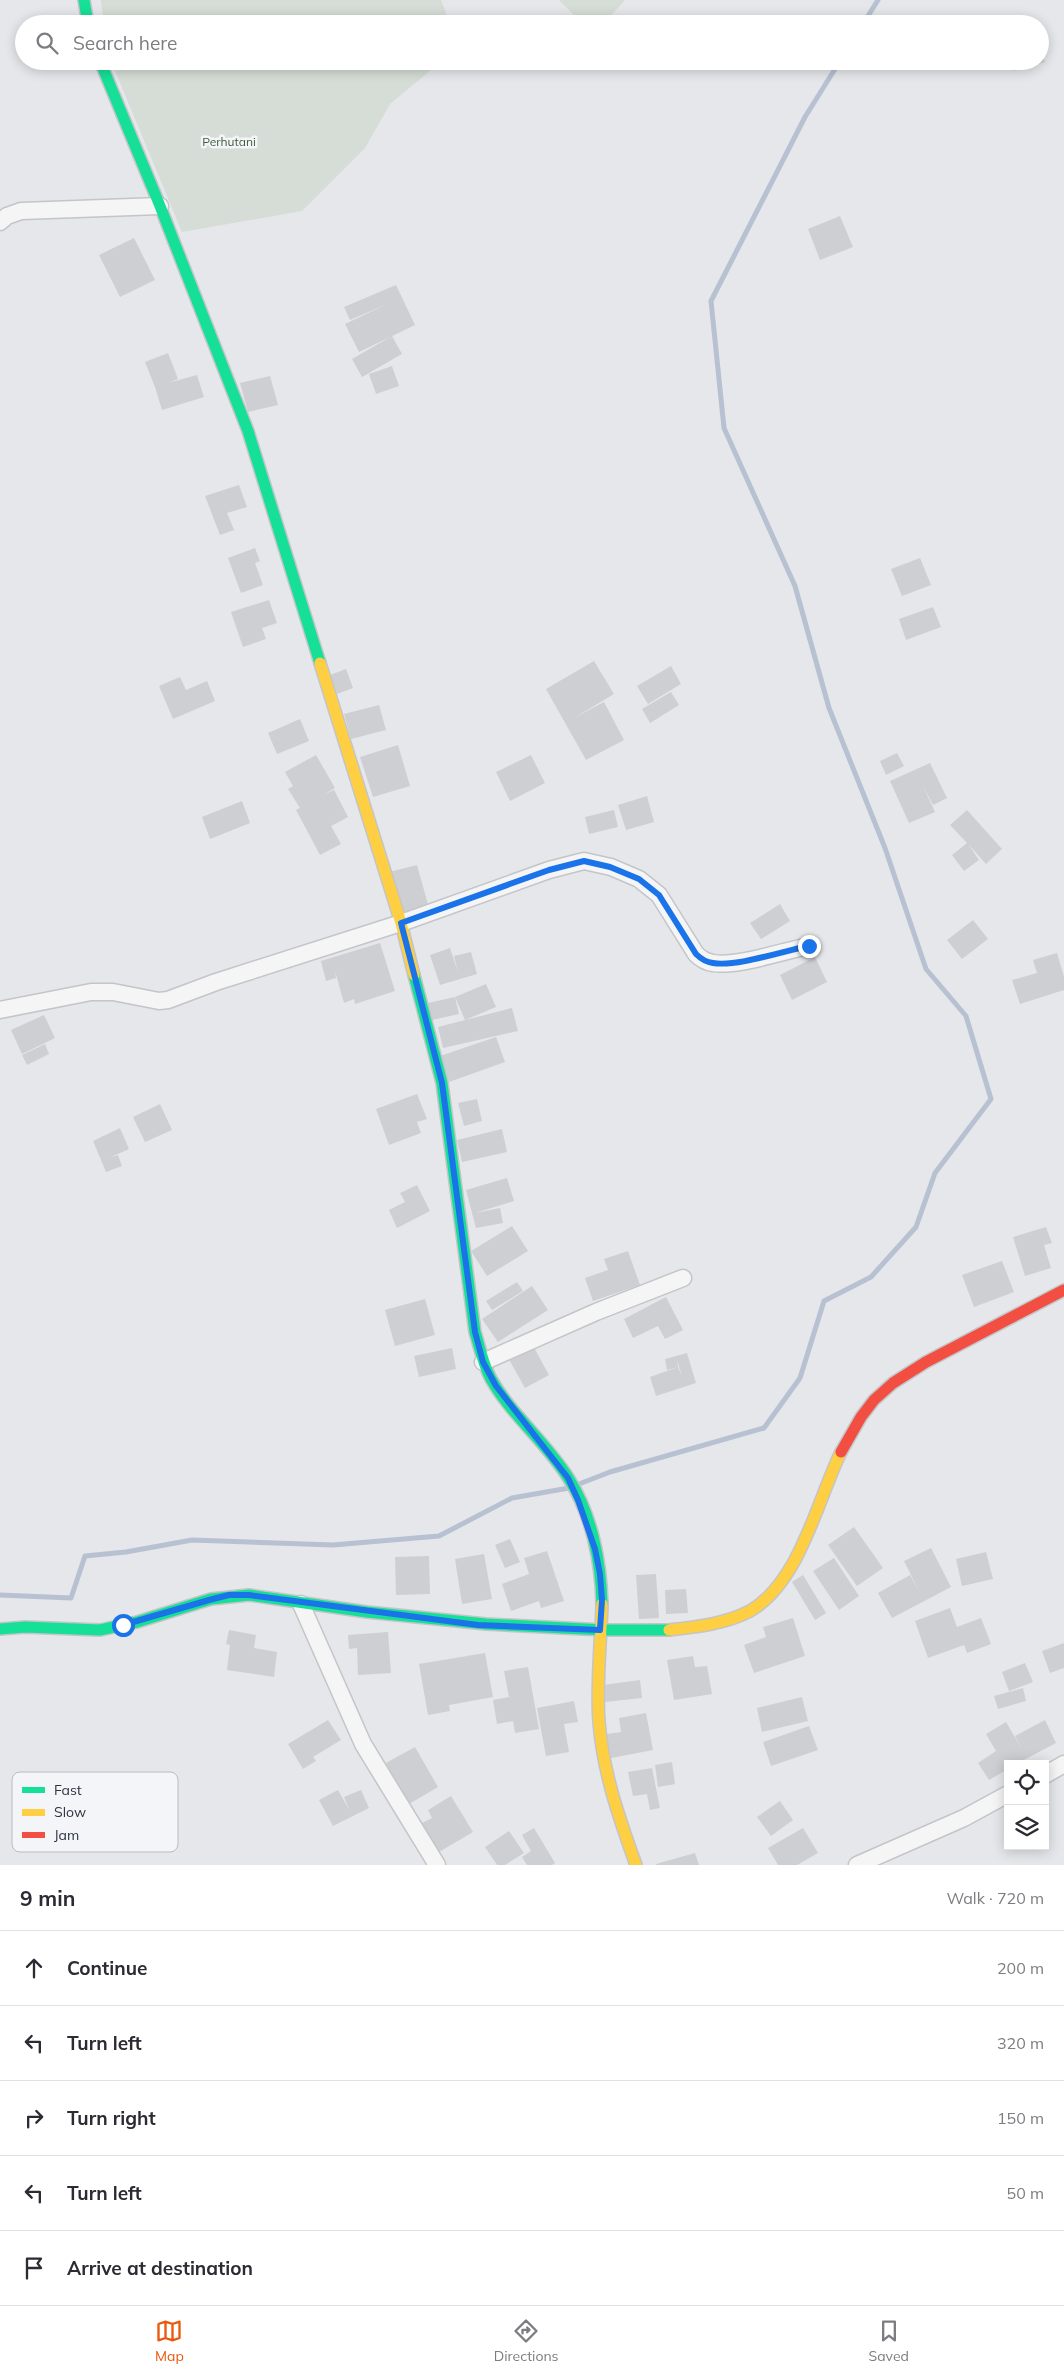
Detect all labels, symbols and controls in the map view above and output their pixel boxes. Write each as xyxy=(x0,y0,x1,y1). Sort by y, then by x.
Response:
search box xyxy=(15,15,1049,70)
icon: search xyxy=(33,29,61,57)
text: Search here xyxy=(73,31,177,55)
park label: Perhutani xyxy=(202,134,256,149)
route end xyxy=(798,935,821,958)
route start xyxy=(112,1614,135,1637)
map controls xyxy=(1004,1760,1049,1850)
button: locate xyxy=(1004,1760,1049,1805)
legend xyxy=(12,1772,178,1852)
text: Fast xyxy=(54,1781,82,1799)
text: Slow xyxy=(54,1803,86,1821)
button: layers xyxy=(1004,1805,1049,1850)
text: Jam xyxy=(54,1826,79,1844)
text: 9 min xyxy=(20,1885,75,1911)
text: Walk · 720 m xyxy=(946,1888,1044,1908)
icon: ahead xyxy=(20,1954,48,1982)
text: Continue xyxy=(67,1956,147,1980)
text: 200 m xyxy=(997,1958,1044,1978)
icon: left xyxy=(20,2029,48,2057)
text: Turn left xyxy=(67,2031,142,2055)
text: 320 m xyxy=(997,2033,1044,2053)
icon: right xyxy=(20,2104,48,2132)
text: Turn right xyxy=(67,2106,156,2130)
text: 150 m xyxy=(997,2108,1044,2128)
icon: left xyxy=(20,2179,48,2207)
text: Turn left xyxy=(67,2181,142,2205)
text: 50 m xyxy=(1007,2183,1044,2203)
icon: arrive xyxy=(20,2254,48,2282)
text: Arrive at destination xyxy=(67,2256,253,2280)
tab: Map xyxy=(155,2317,184,2365)
tab: Directions xyxy=(494,2317,559,2365)
tab: Saved xyxy=(869,2317,909,2365)

